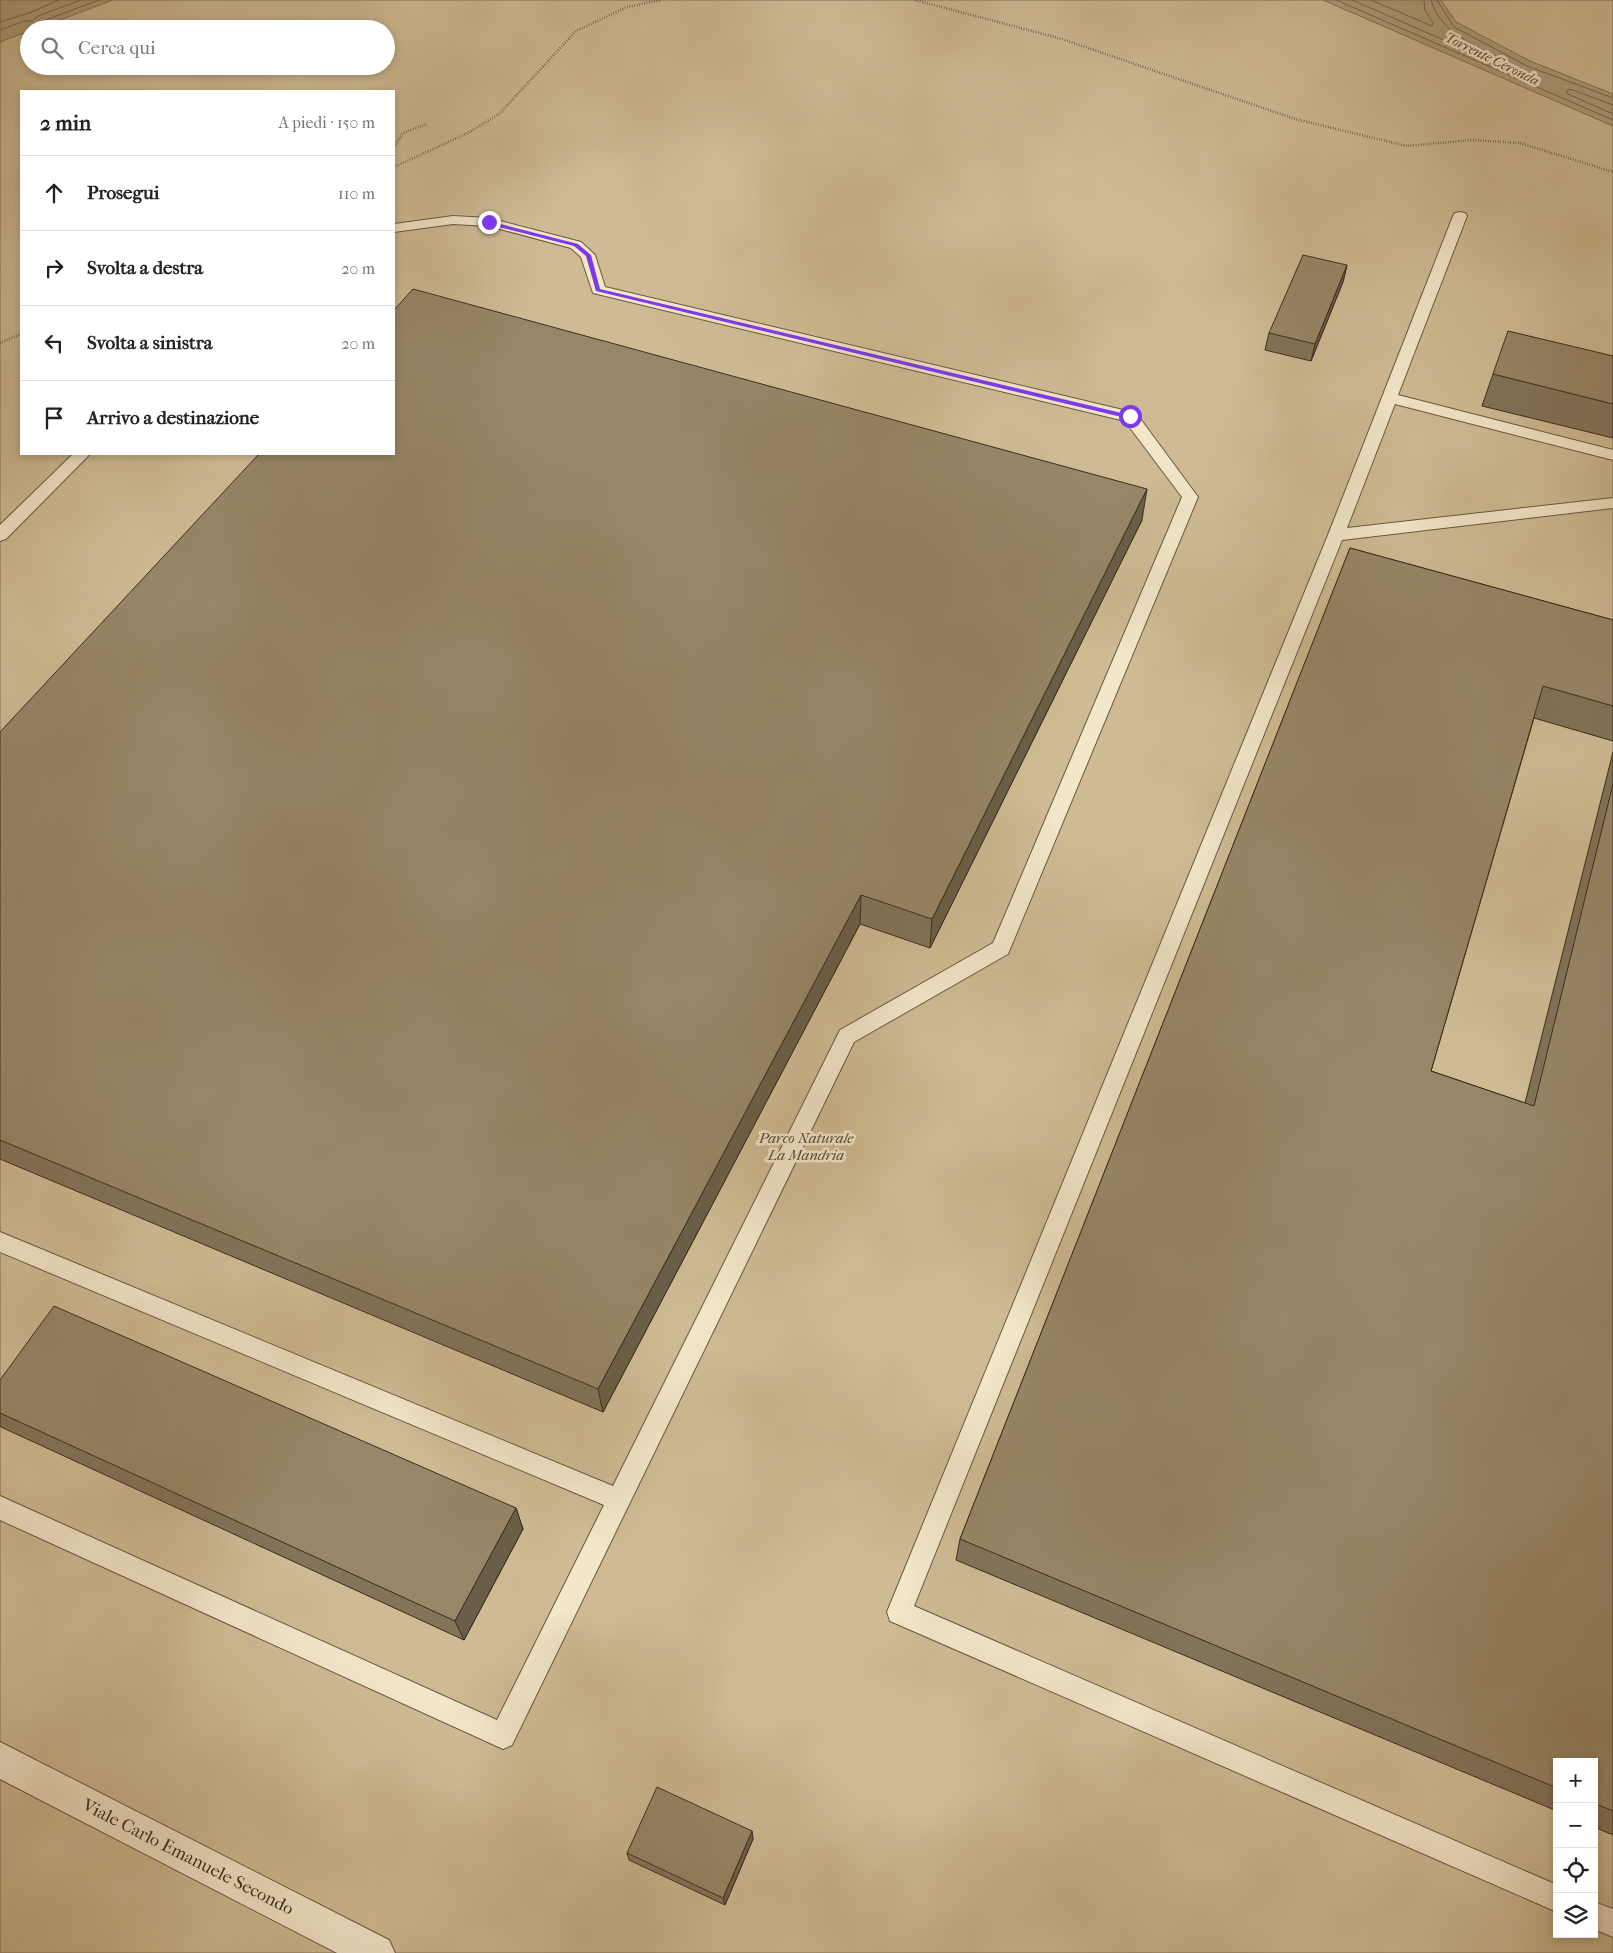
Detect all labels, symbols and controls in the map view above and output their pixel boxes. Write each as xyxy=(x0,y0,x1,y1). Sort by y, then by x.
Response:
search box xyxy=(20,20,395,75)
water label: Torrente Ceronda xyxy=(1442,29,1542,89)
icon: search xyxy=(38,34,66,62)
text: Cerca qui xyxy=(78,37,156,59)
text: 2 min xyxy=(40,111,91,135)
text: A piedi · 150 m xyxy=(278,113,375,132)
icon: ahead xyxy=(40,179,68,207)
text: Prosegui xyxy=(87,182,159,204)
text: 110 m xyxy=(338,184,375,203)
route end xyxy=(478,211,501,234)
icon: right xyxy=(40,254,68,282)
text: Svolta a destra xyxy=(87,257,203,279)
text: 20 m xyxy=(341,259,375,278)
icon: left xyxy=(40,329,68,357)
text: Svolta a sinistra xyxy=(87,332,213,354)
text: 20 m xyxy=(341,334,375,353)
icon: arrive xyxy=(40,404,68,432)
route start xyxy=(1119,405,1142,428)
text: Arrivo a destinazione xyxy=(87,407,259,429)
park label: Parco Naturale La Mandria xyxy=(758,1129,854,1164)
map controls xyxy=(1553,1758,1598,1938)
button: + xyxy=(1553,1758,1598,1803)
street label: Viale Carlo Emanuele Secondo xyxy=(78,1794,297,1920)
button: − xyxy=(1553,1803,1598,1848)
button: locate xyxy=(1553,1848,1598,1893)
button: layers xyxy=(1553,1893,1598,1938)

